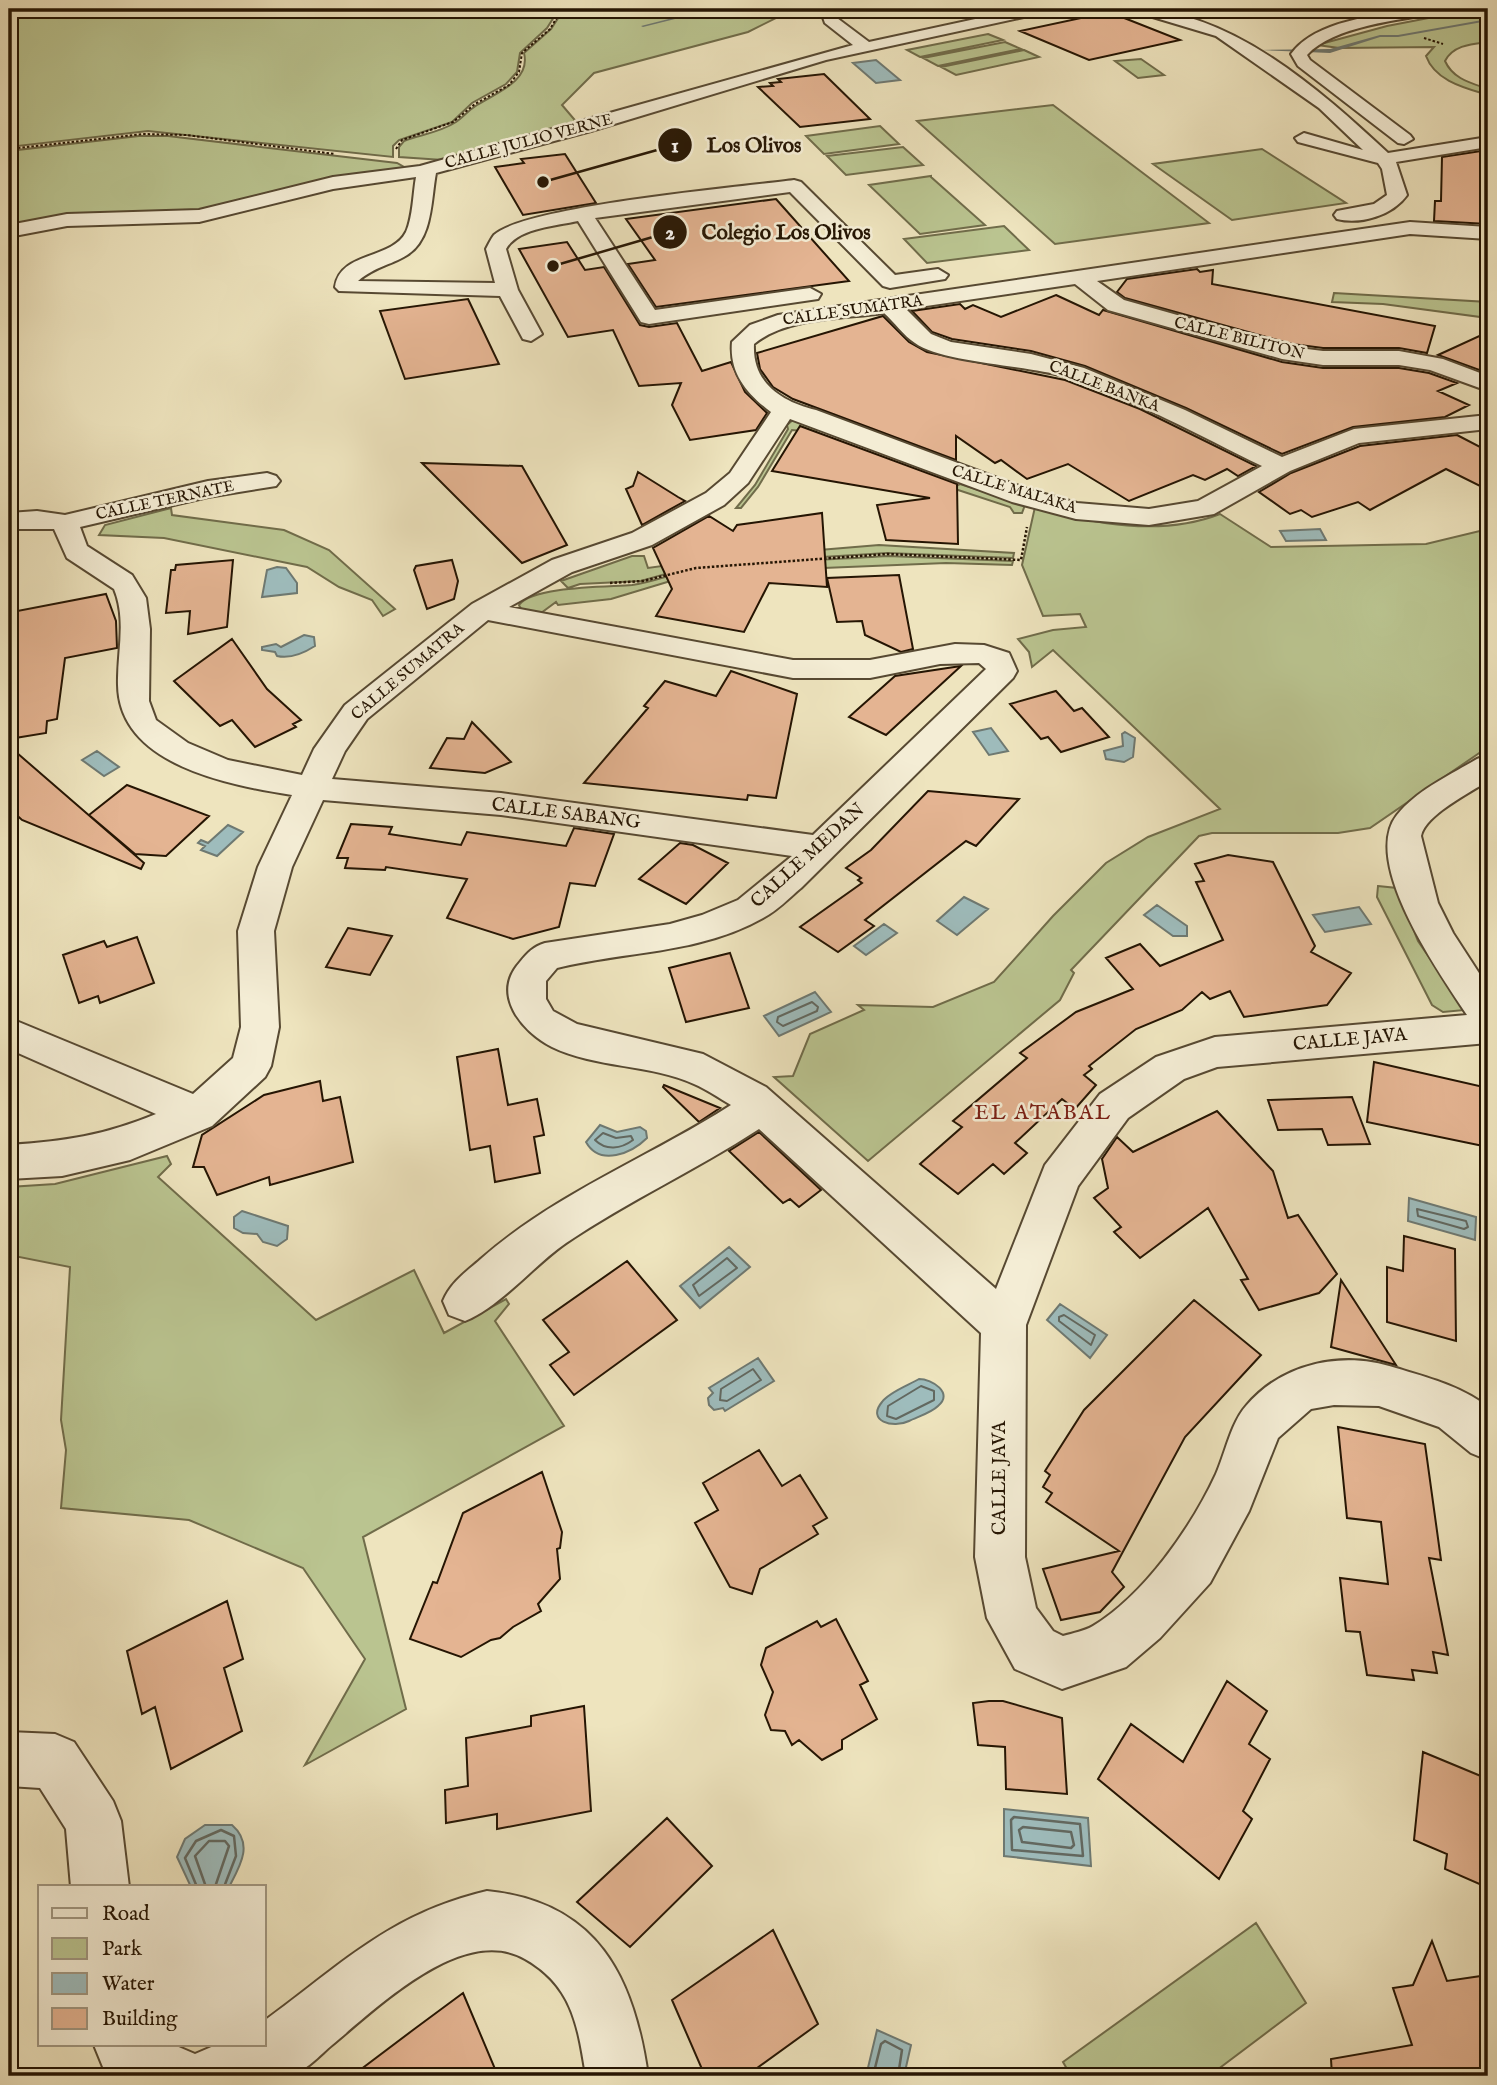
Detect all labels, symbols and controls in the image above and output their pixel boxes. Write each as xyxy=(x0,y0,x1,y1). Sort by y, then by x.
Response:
street label: CALLE JULIO VERNE xyxy=(443,110,615,174)
callout: Los Olivos xyxy=(657,124,815,166)
text: 1 xyxy=(671,133,679,160)
text: Los Olivos xyxy=(707,133,801,160)
callout: Colegio Los Olivos xyxy=(652,211,885,253)
text: 2 xyxy=(665,220,675,247)
text: Colegio Los Olivos xyxy=(701,220,871,247)
street label: CALLE SUMATRA xyxy=(782,291,925,331)
street label: CALLE BILITON xyxy=(1172,313,1306,365)
street label: CALLE BANKA xyxy=(1046,357,1163,418)
street label: CALLE MALAKA xyxy=(949,461,1080,519)
street label: CALLE TERNATE xyxy=(94,477,236,525)
street label: CALLE SUMATRA xyxy=(347,618,469,725)
street label: CALLE SABANG xyxy=(490,793,642,835)
street label: CALLE MEDAN xyxy=(746,798,870,914)
street label: CALLE JAVA xyxy=(1292,1023,1409,1057)
district label: EL ATABAL xyxy=(974,1100,1112,1127)
street label: CALLE JAVA xyxy=(988,1420,1012,1535)
legend xyxy=(38,1885,266,2046)
text: Road xyxy=(102,1901,150,1928)
text: Park xyxy=(102,1936,143,1963)
text: Water xyxy=(102,1971,155,1998)
text: Building xyxy=(102,2006,178,2033)

